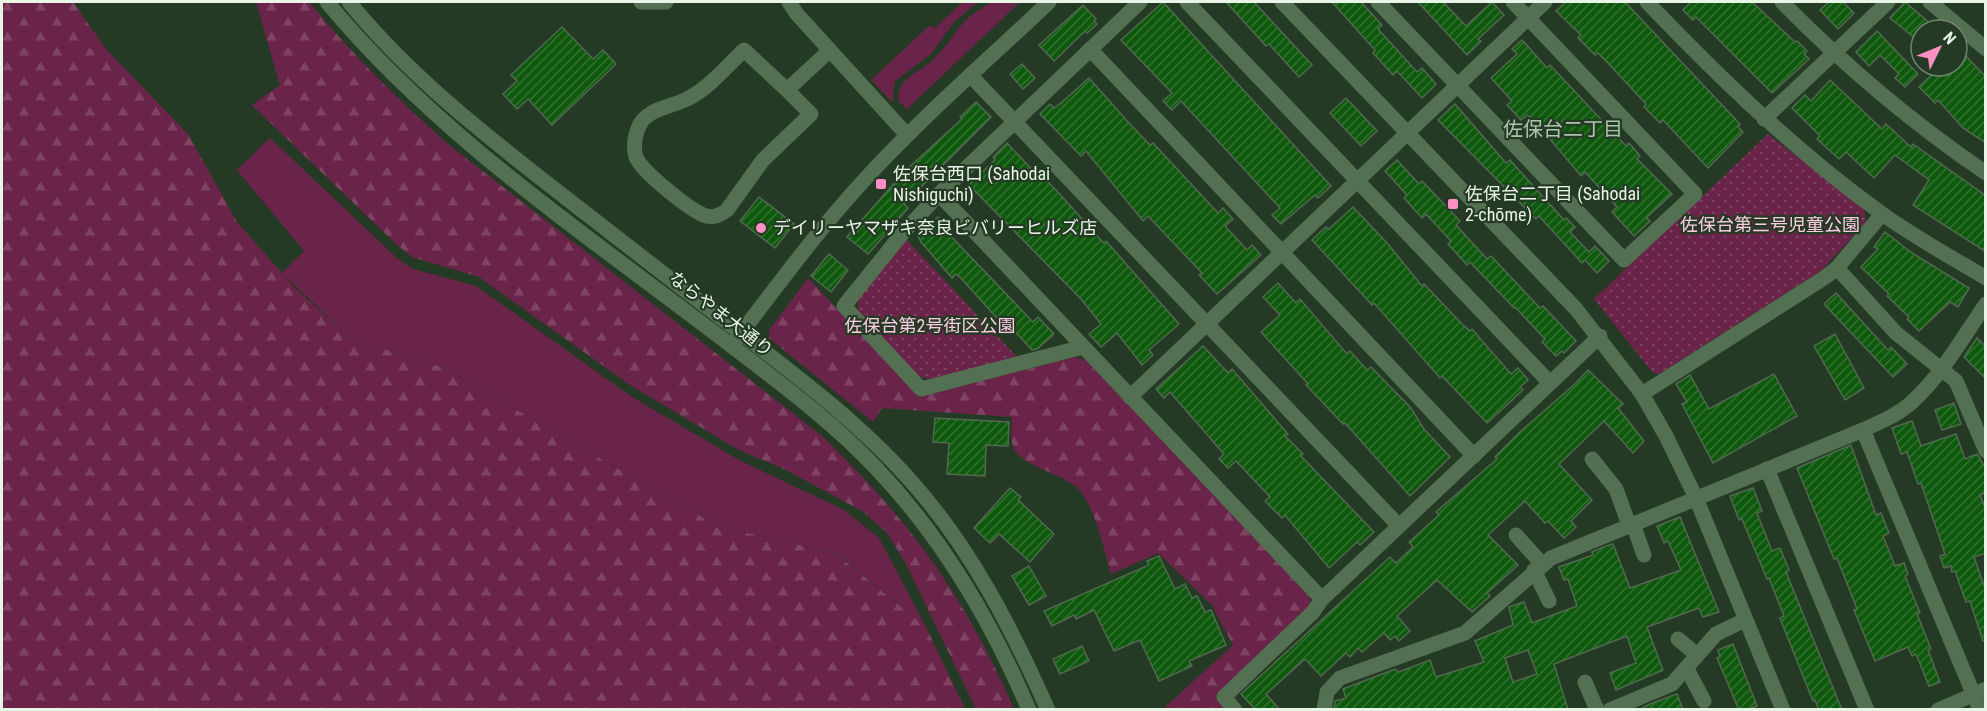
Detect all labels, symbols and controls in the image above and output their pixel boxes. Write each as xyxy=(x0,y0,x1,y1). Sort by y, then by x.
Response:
north arrow xyxy=(1909,18,1969,78)
text: N xyxy=(1939,28,1960,48)
district label: 佐保台二丁目 xyxy=(1503,117,1623,141)
place label: 佐保台西口 (Sahodai Nishiguchi) xyxy=(893,163,1050,206)
marker: 佐保台西口 (Sahodai Nishiguchi) xyxy=(874,177,888,191)
place label: 佐保台二丁目 (Sahodai 2-chōme) xyxy=(1465,183,1640,226)
marker: 佐保台二丁目 (Sahodai 2-chōme) xyxy=(1446,197,1460,211)
park label: 佐保台第三号児童公園 xyxy=(1680,214,1860,235)
place label: デイリーヤマザキ奈良ビバリーヒルズ店 xyxy=(773,217,1097,238)
marker: デイリーヤマザキ奈良ビバリーヒルズ店 xyxy=(754,221,768,235)
street label: ならやま大通り xyxy=(665,267,777,361)
park label: 佐保台第2号街区公園 xyxy=(845,315,1015,336)

